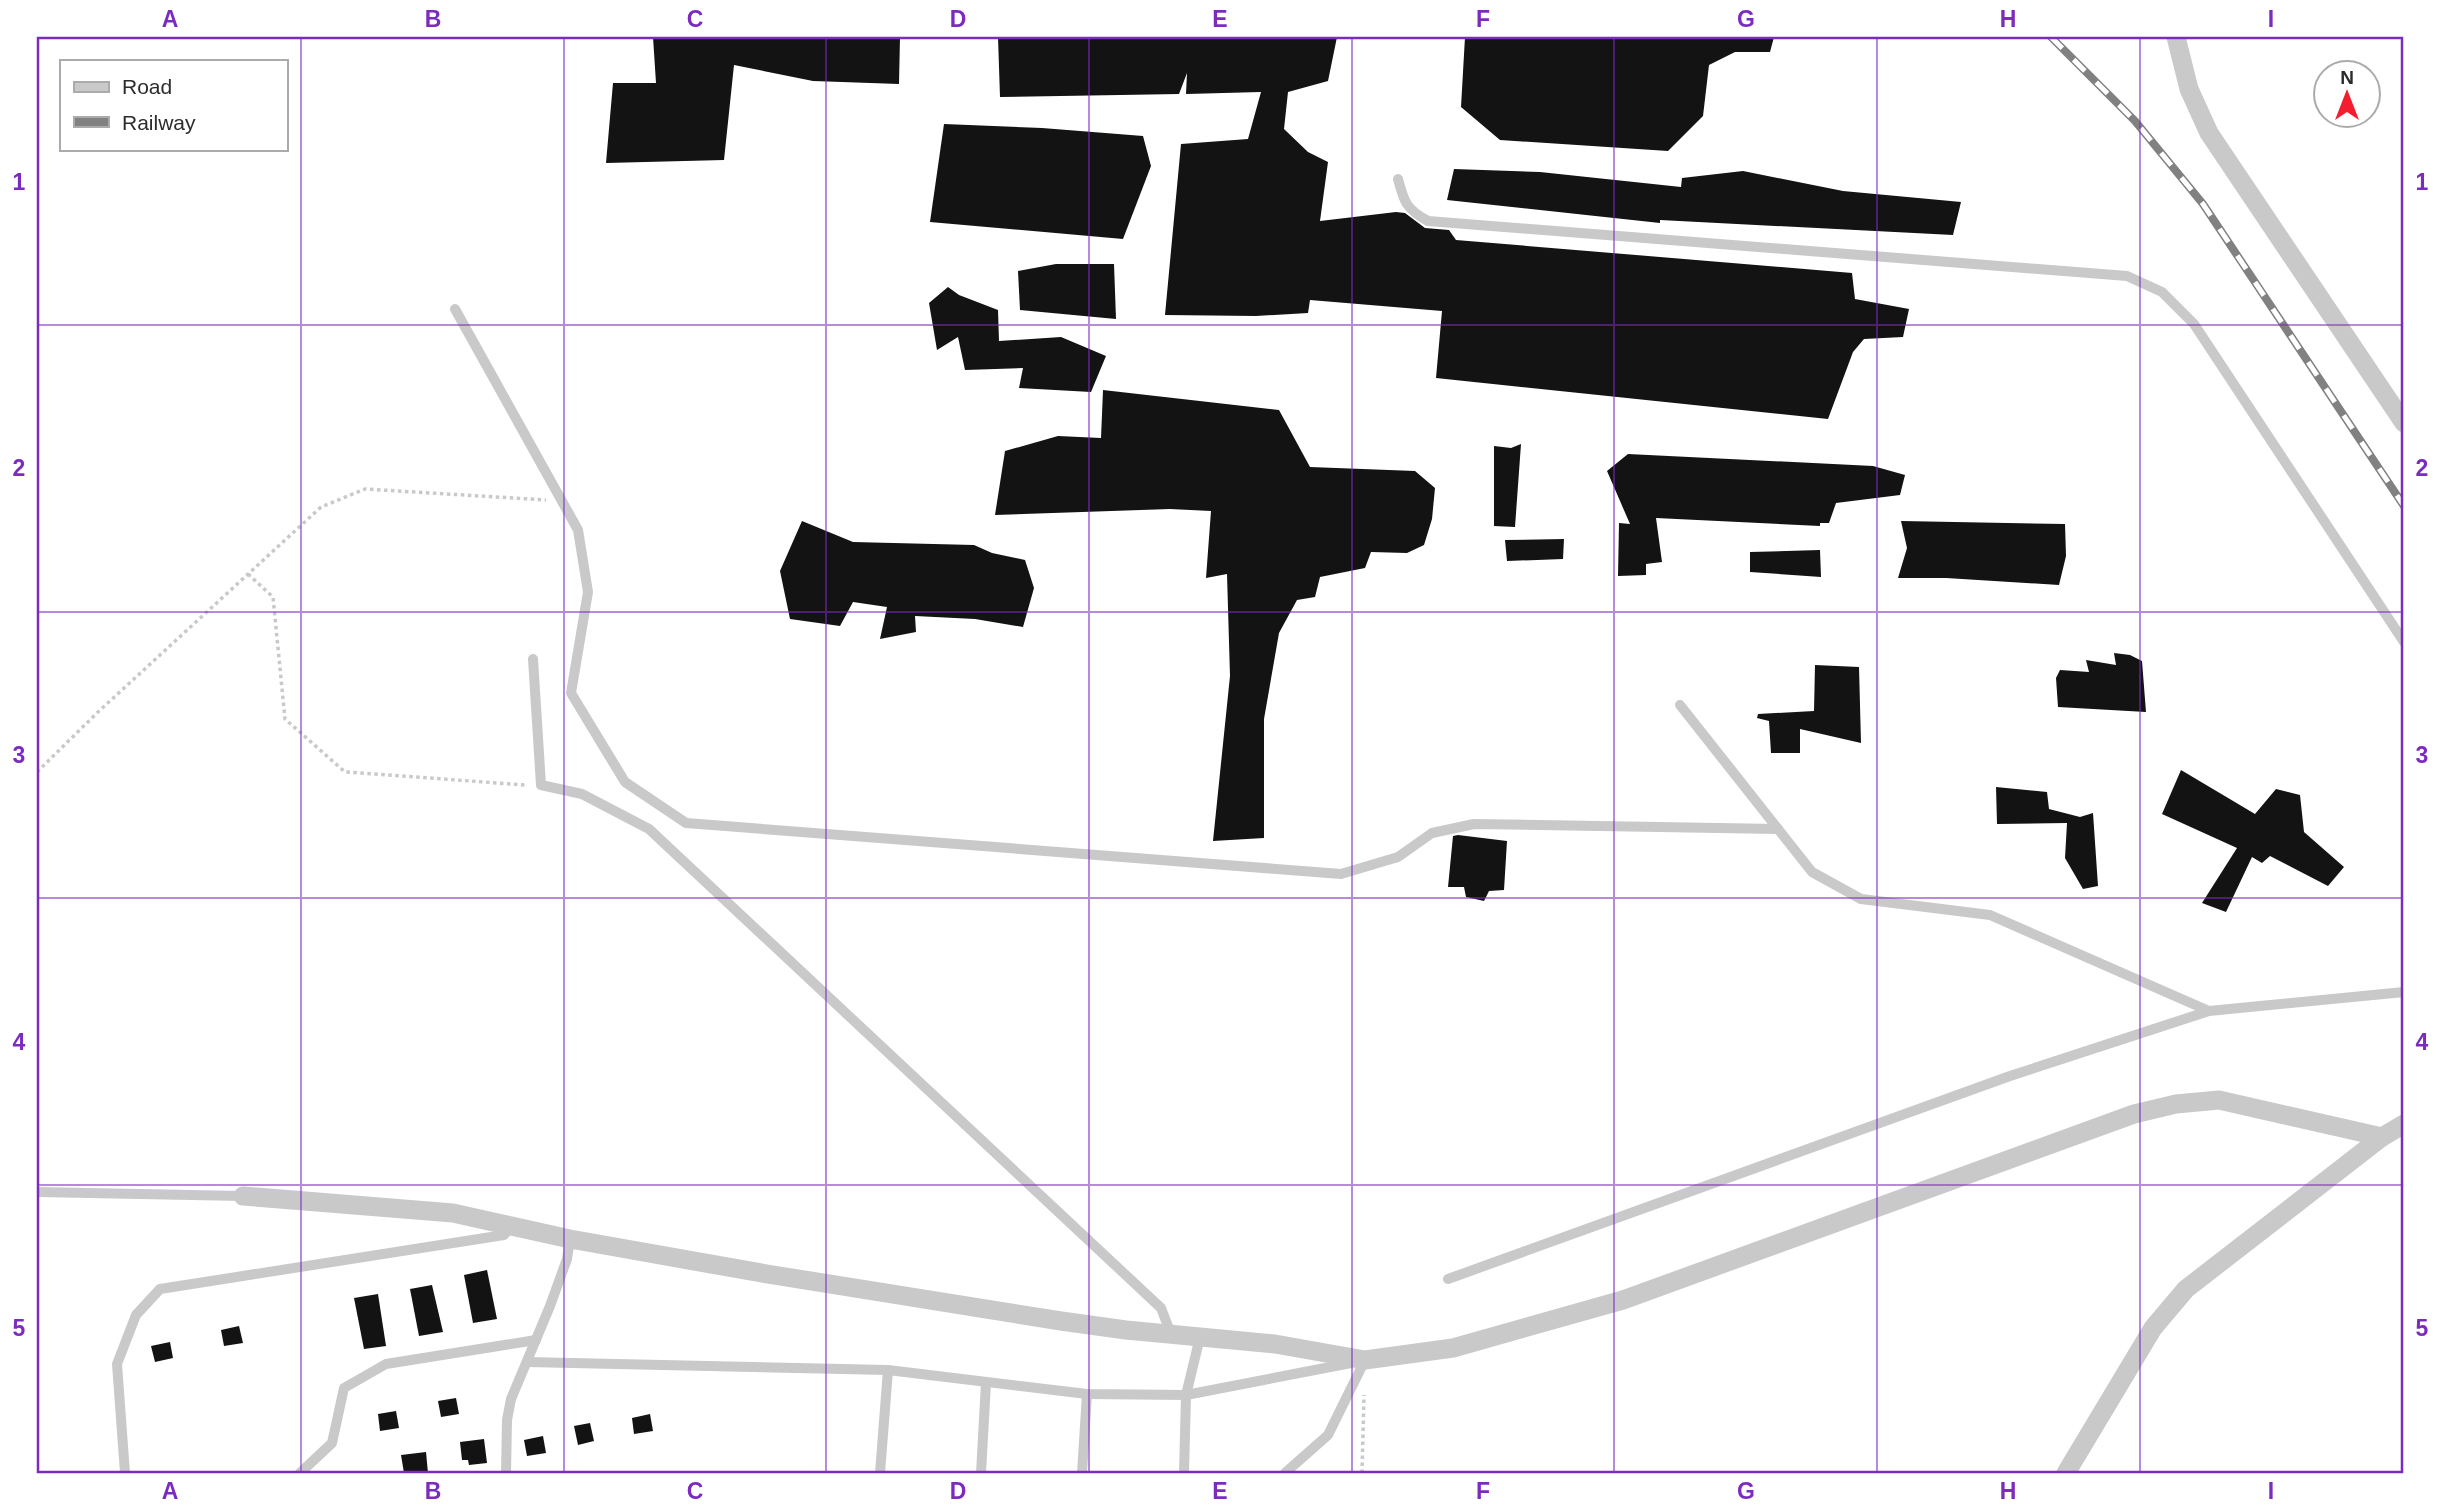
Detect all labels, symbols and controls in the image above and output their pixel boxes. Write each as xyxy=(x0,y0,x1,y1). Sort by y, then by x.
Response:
text: A xyxy=(162,6,178,32)
text: B xyxy=(425,6,441,32)
text: C xyxy=(687,6,703,32)
text: D xyxy=(950,6,966,32)
text: E xyxy=(1212,6,1228,32)
text: F xyxy=(1476,6,1490,32)
text: G xyxy=(1737,6,1755,32)
text: H xyxy=(2000,6,2016,32)
text: I xyxy=(2268,6,2274,32)
legend xyxy=(60,60,287,150)
north arrow xyxy=(2312,60,2382,130)
text: N xyxy=(2340,67,2354,88)
text: Road xyxy=(122,75,172,98)
text: Railway xyxy=(122,111,196,134)
text: 1 xyxy=(13,169,26,195)
text: 1 xyxy=(2416,169,2429,195)
text: 2 xyxy=(13,455,25,481)
text: 2 xyxy=(2416,455,2428,481)
text: 3 xyxy=(13,742,25,768)
text: 3 xyxy=(2416,742,2428,768)
text: 4 xyxy=(13,1029,26,1055)
text: 4 xyxy=(2416,1029,2429,1055)
text: 5 xyxy=(13,1315,26,1341)
text: 5 xyxy=(2416,1315,2429,1341)
text: A xyxy=(162,1478,178,1504)
text: B xyxy=(425,1478,441,1504)
text: C xyxy=(687,1478,703,1504)
text: D xyxy=(950,1478,966,1504)
text: E xyxy=(1212,1478,1228,1504)
text: F xyxy=(1476,1478,1490,1504)
text: G xyxy=(1737,1478,1755,1504)
text: H xyxy=(2000,1478,2016,1504)
text: I xyxy=(2268,1478,2274,1504)

